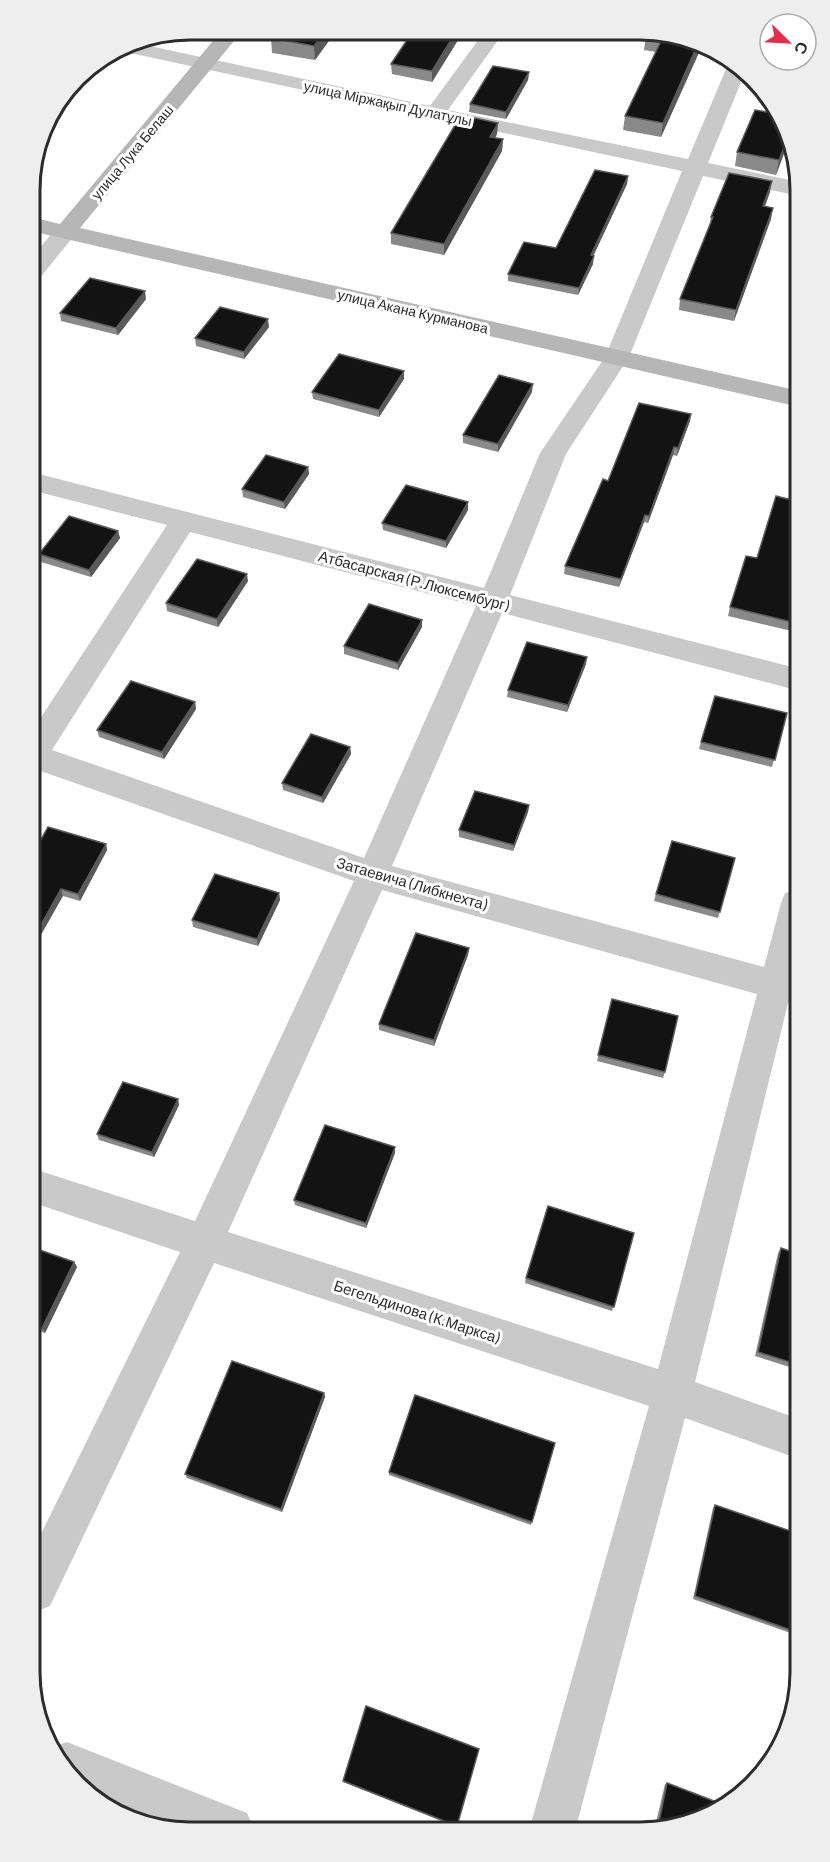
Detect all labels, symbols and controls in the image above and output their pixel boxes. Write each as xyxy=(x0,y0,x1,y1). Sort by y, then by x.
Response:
north arrow xyxy=(758,12,818,72)
text: С xyxy=(791,39,813,58)
street label: улица Міржақып Дулатұлы xyxy=(302,77,474,129)
street label: улица Лука Белаш xyxy=(87,101,177,203)
street label: улица Акана Курманова xyxy=(336,285,490,337)
street label: Атбасарская (Р.Люксембург) xyxy=(317,546,511,614)
street label: Затаевича (Либкнехта) xyxy=(335,853,489,913)
street label: Бегельдинова (К.Маркса) xyxy=(332,1276,502,1346)

